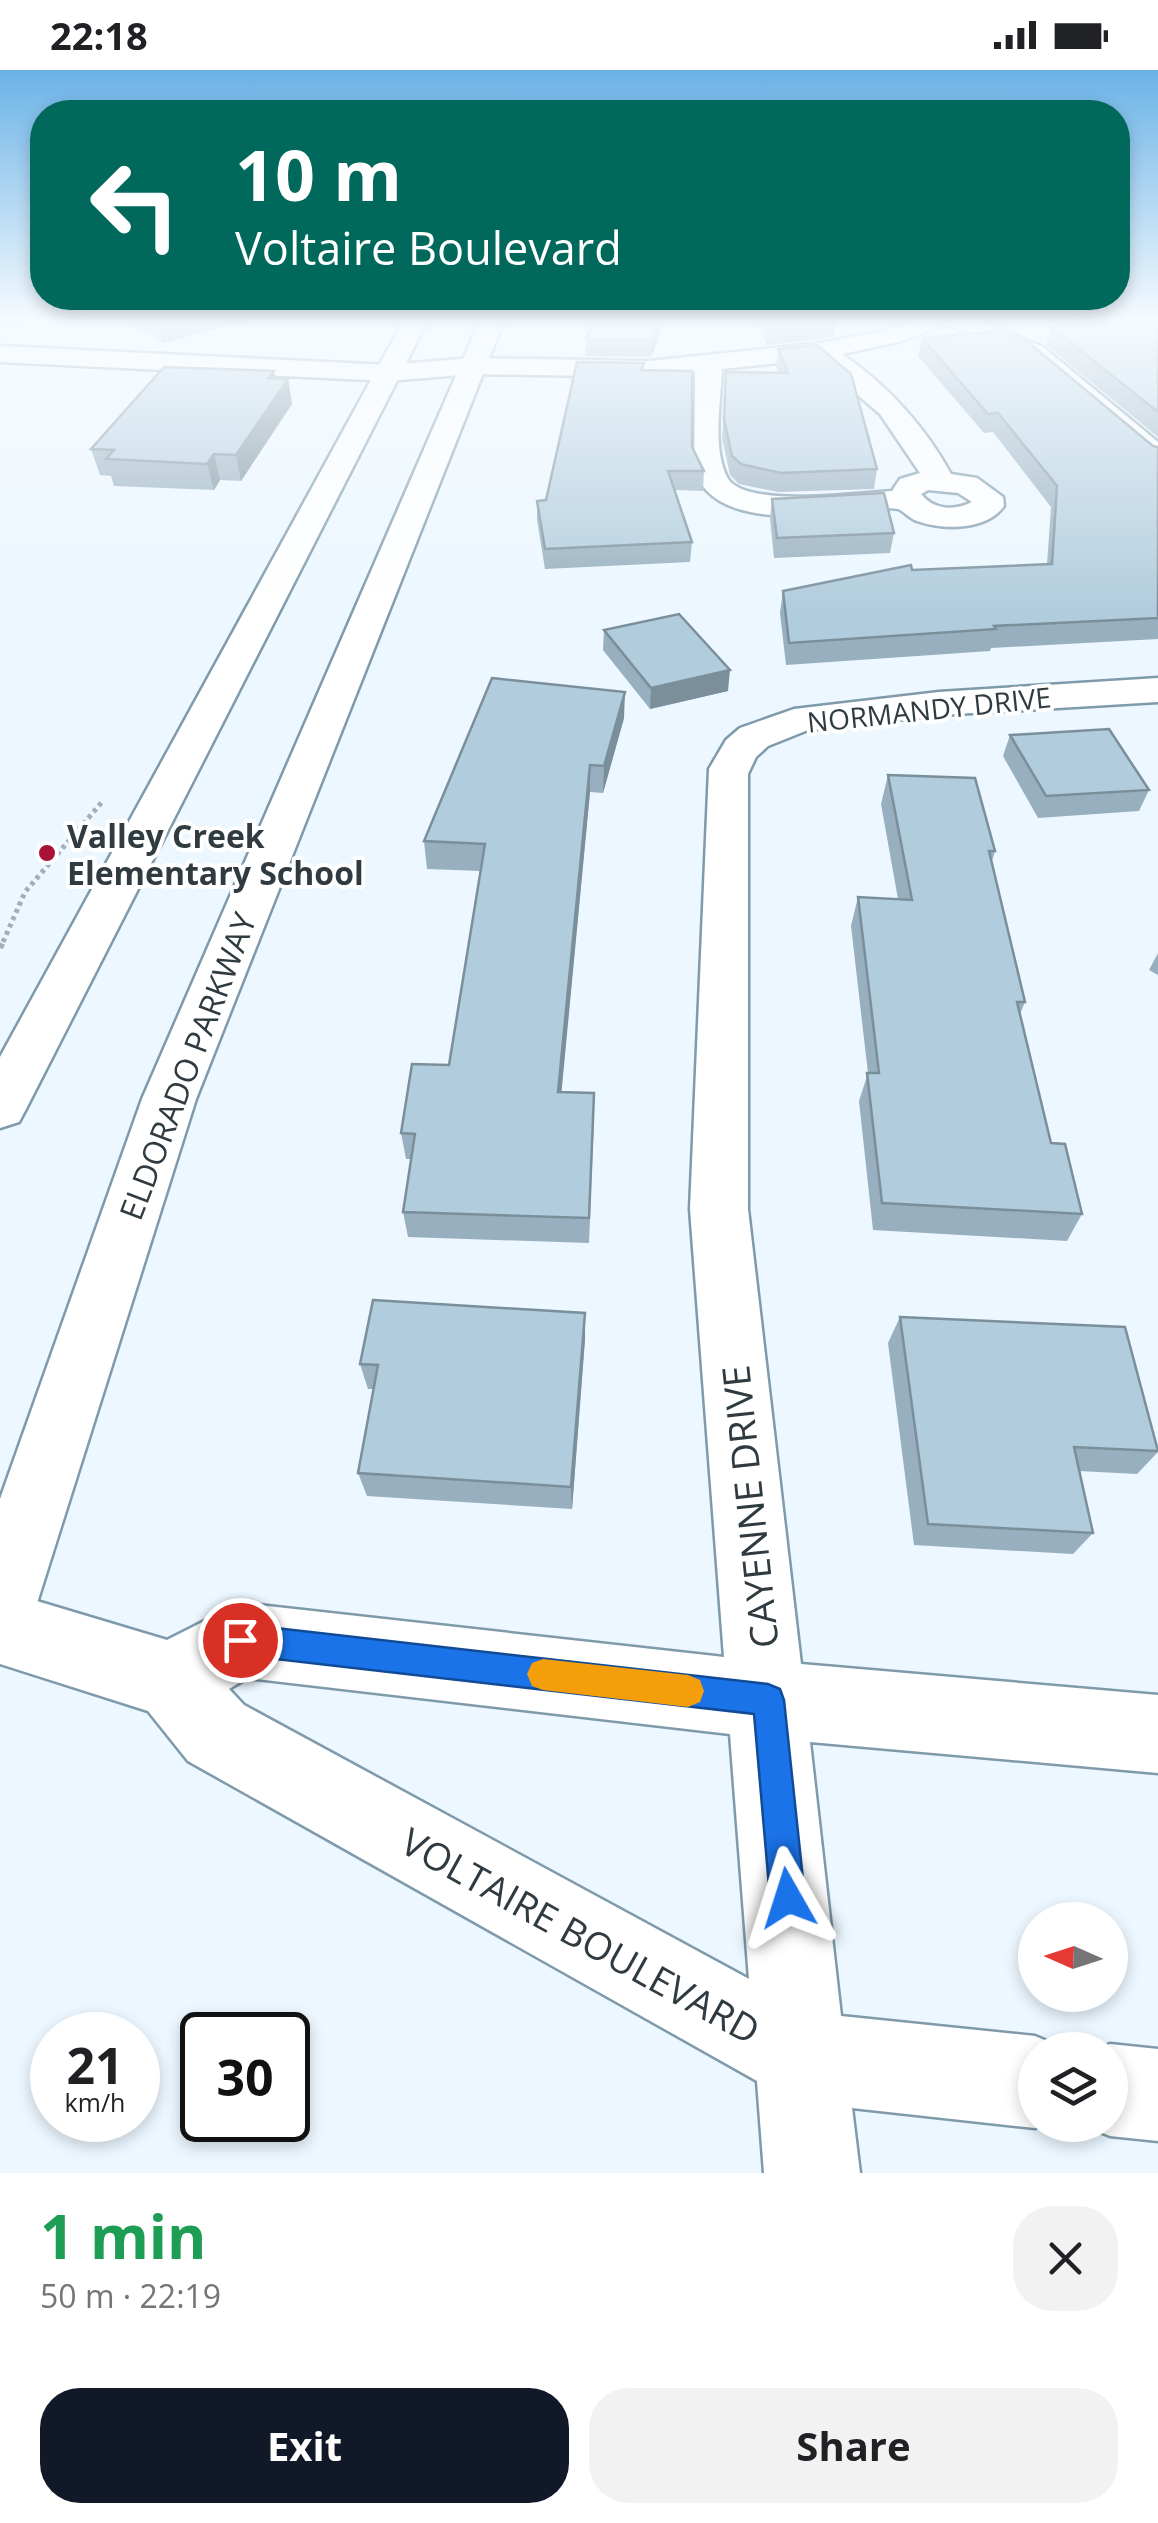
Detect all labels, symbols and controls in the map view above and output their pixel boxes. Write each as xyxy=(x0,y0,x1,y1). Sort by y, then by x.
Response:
text: 22:18 xyxy=(50,9,148,61)
text: 10 m xyxy=(235,126,402,222)
icon: left xyxy=(70,140,200,270)
text: Voltaire Boulevard xyxy=(235,217,622,278)
street label: NORMANDY DRIVE xyxy=(805,677,1053,741)
place label: Valley Creek Elementary School xyxy=(67,814,364,894)
marker: Valley Creek Elementary School xyxy=(36,842,58,864)
street label: ELDORADO PARKWAY xyxy=(109,906,265,1226)
street label: CAYENNE DRIVE xyxy=(708,1363,790,1651)
pin xyxy=(198,1598,283,1683)
icon: arrive xyxy=(213,1613,268,1668)
street label: VOLTAIRE BOULEVARD xyxy=(392,1815,770,2055)
position arrow xyxy=(736,1846,840,1950)
north arrow xyxy=(1018,1902,1128,2012)
map controls xyxy=(1018,1902,1128,2142)
speed limit sign: 30 xyxy=(180,2012,310,2142)
text: 21 xyxy=(66,2031,124,2099)
button: layers xyxy=(1018,2032,1128,2142)
text: km/h xyxy=(65,2085,125,2119)
text: 1 min xyxy=(40,2195,207,2277)
button: close xyxy=(1013,2206,1118,2311)
text: 50 m · 22:19 xyxy=(40,2274,221,2317)
button: Exit xyxy=(40,2388,569,2503)
button: Share xyxy=(589,2388,1118,2503)

